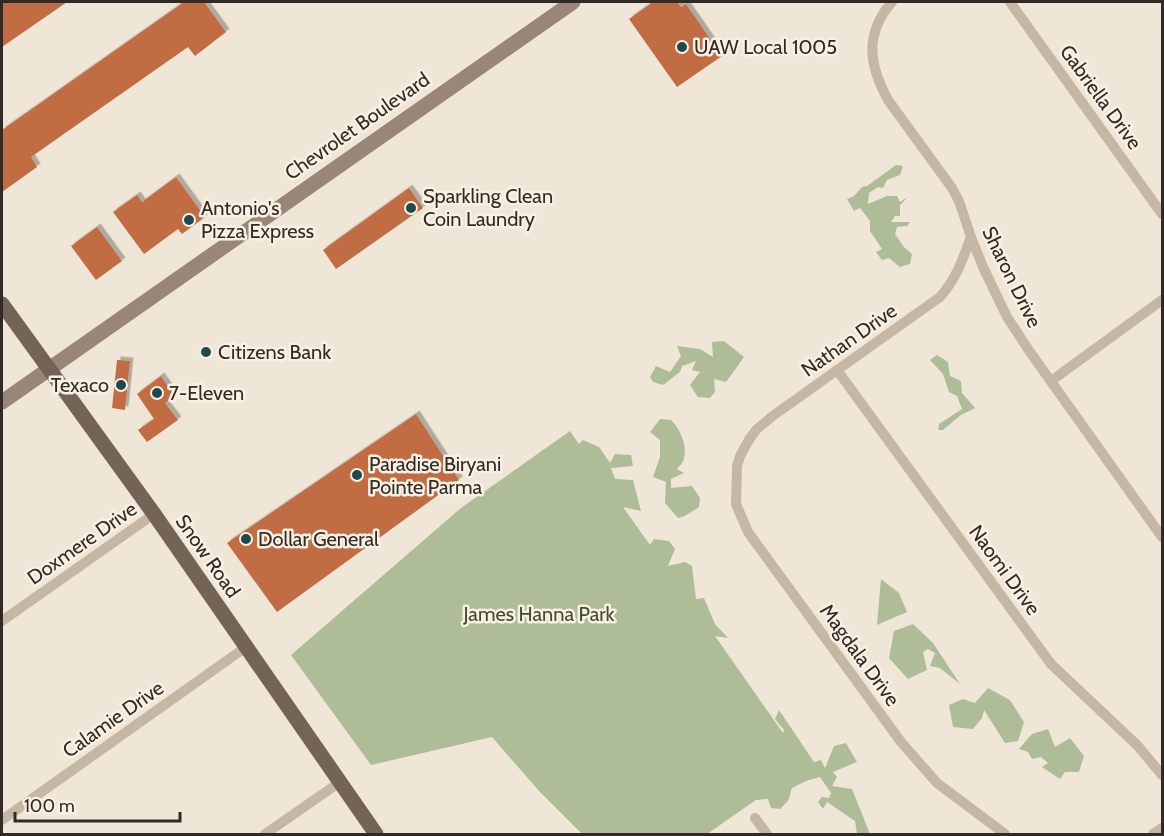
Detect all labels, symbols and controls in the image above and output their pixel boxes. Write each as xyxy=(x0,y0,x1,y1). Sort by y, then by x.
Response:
place label: UAW Local 1005 xyxy=(694,35,837,59)
marker: UAW Local 1005 xyxy=(675,40,689,54)
street label: Gabriella Drive xyxy=(1055,40,1147,154)
street label: Chevrolet Boulevard xyxy=(280,67,434,185)
place label: Sparkling Clean Coin Laundry xyxy=(423,184,553,231)
place label: Antonio's Pizza Express xyxy=(201,196,314,243)
marker: Sparkling Clean Coin Laundry xyxy=(404,201,418,215)
marker: Antonio's Pizza Express xyxy=(182,213,196,227)
street label: Sharon Drive xyxy=(977,222,1047,332)
street label: Nathan Drive xyxy=(797,298,901,382)
place label: Citizens Bank xyxy=(218,340,331,364)
marker: Citizens Bank xyxy=(199,345,213,359)
place label: Texaco xyxy=(51,373,109,397)
marker: Texaco xyxy=(114,378,128,392)
place label: 7-Eleven xyxy=(169,381,244,405)
marker: 7-Eleven xyxy=(150,386,164,400)
place label: Paradise Biryani Pointe Parma xyxy=(369,452,501,499)
marker: Paradise Biryani Pointe Parma xyxy=(350,468,364,482)
street label: Doxmere Drive xyxy=(23,496,141,590)
street label: Snow Road xyxy=(171,510,245,602)
street label: Naomi Drive xyxy=(964,520,1046,620)
place label: Dollar General xyxy=(258,527,379,551)
marker: Dollar General xyxy=(239,532,253,546)
street label: Magdala Drive xyxy=(815,599,905,711)
park label: James Hanna Park xyxy=(462,602,615,626)
street label: Calamie Drive xyxy=(58,675,168,763)
scale bar xyxy=(15,785,180,823)
text: 100 m xyxy=(24,795,75,817)

